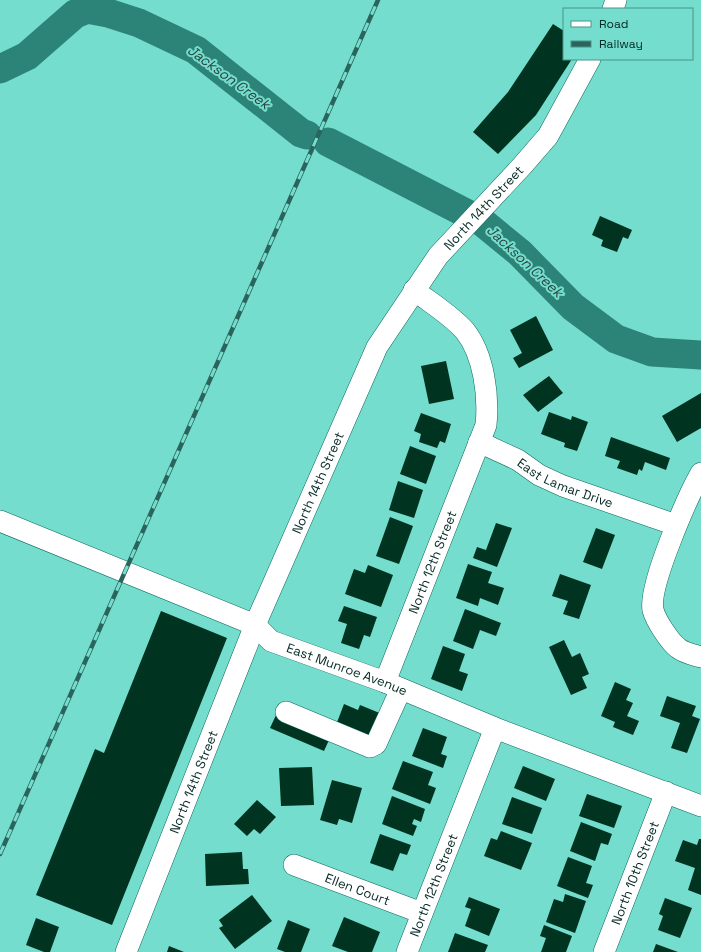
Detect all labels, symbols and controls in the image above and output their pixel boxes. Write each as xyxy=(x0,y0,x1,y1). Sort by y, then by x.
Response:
legend xyxy=(563,8,693,60)
text: Road xyxy=(599,16,628,32)
text: Railway xyxy=(599,36,643,52)
water label: Jackson Creek xyxy=(184,41,275,114)
street label: North 14th Street xyxy=(440,162,527,254)
water label: Jackson Creek xyxy=(483,221,568,302)
street label: North 14th Street xyxy=(288,429,348,536)
street label: East Lamar Drive xyxy=(514,454,615,512)
street label: North 12th Street xyxy=(405,508,461,616)
street label: East Munroe Avenue xyxy=(284,639,410,699)
street label: North 14th Street xyxy=(166,728,222,836)
street label: North 10th Street xyxy=(607,819,663,927)
street label: North 12th Street xyxy=(406,831,462,939)
street label: Ellen Court xyxy=(323,869,392,909)

